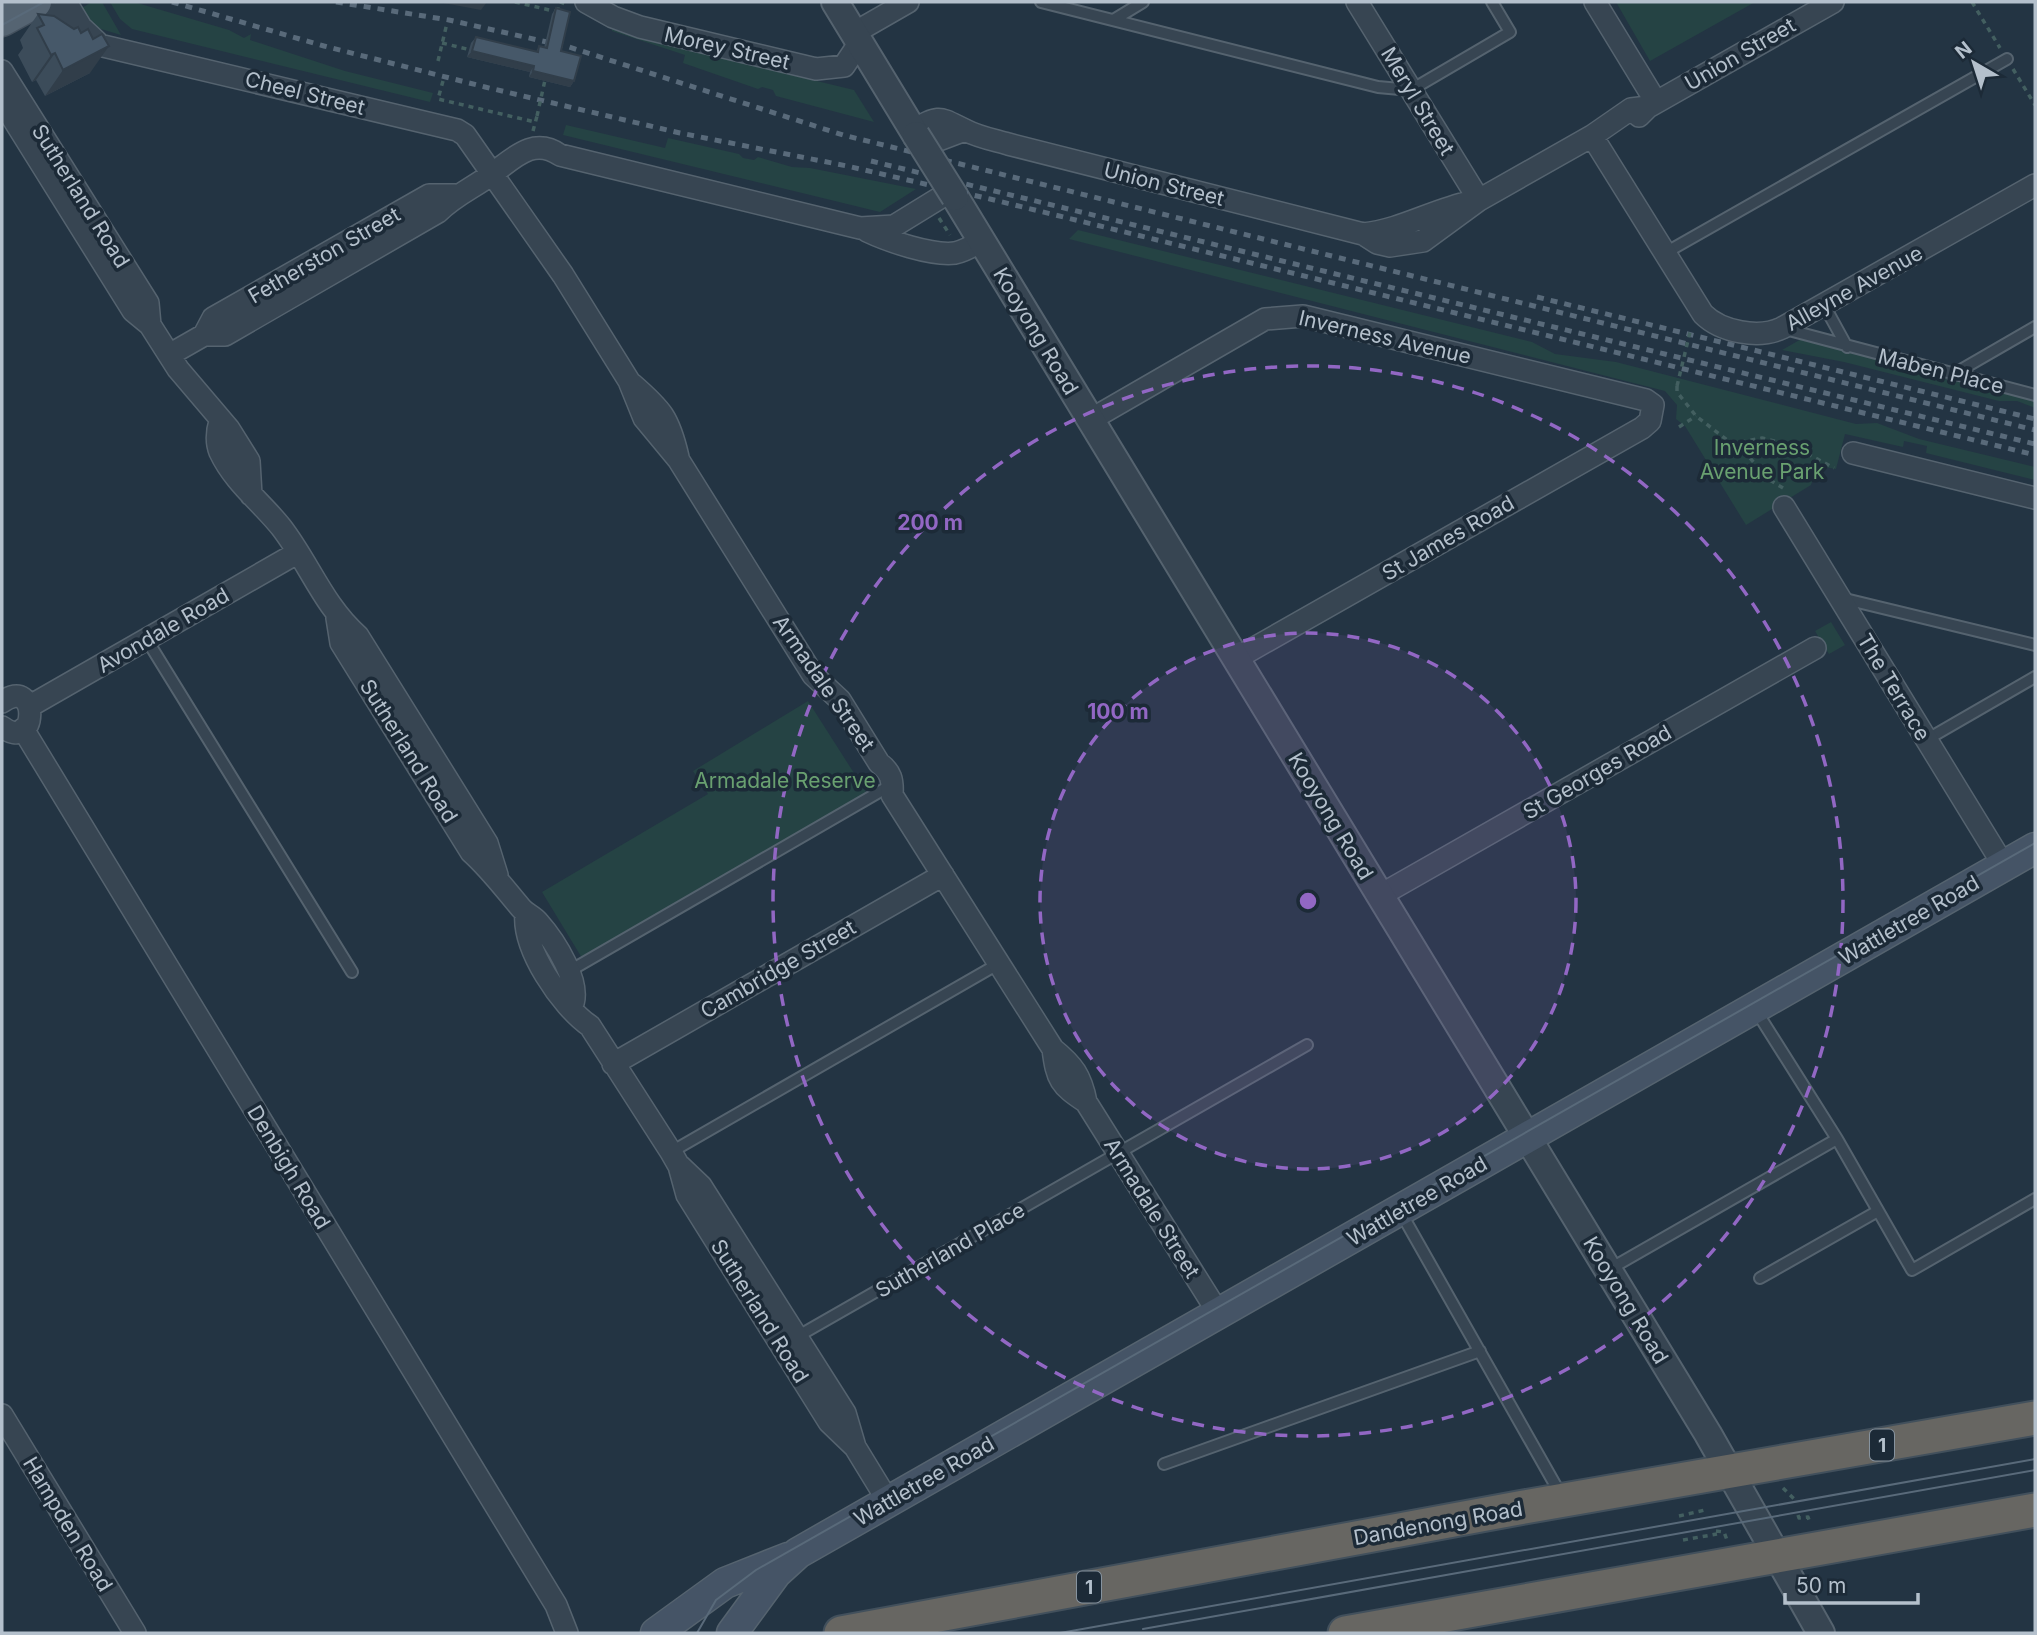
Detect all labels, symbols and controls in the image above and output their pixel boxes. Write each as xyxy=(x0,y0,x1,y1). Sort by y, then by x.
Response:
street label: Union Street xyxy=(1680,12,1800,96)
street label: Morey Street xyxy=(662,21,792,75)
north arrow xyxy=(1939,28,2009,98)
text: N xyxy=(1951,37,1976,64)
street label: Meryl Street xyxy=(1376,42,1460,160)
street label: Cheel Street xyxy=(243,66,368,120)
street label: Sutherland Road xyxy=(27,120,135,272)
street label: Union Street xyxy=(1101,157,1227,211)
street label: Fetherston Street xyxy=(244,201,404,309)
street label: Alleyne Avenue xyxy=(1781,240,1927,336)
street label: Kooyong Road xyxy=(988,263,1084,399)
street label: Inverness Avenue xyxy=(1296,305,1474,369)
street label: Maben Place xyxy=(1876,343,2006,399)
park label: Inverness Avenue Park xyxy=(1700,435,1825,484)
street label: St James Road xyxy=(1378,490,1518,586)
text: 200 m xyxy=(897,510,963,535)
street label: Avondale Road xyxy=(93,582,233,678)
street label: Armadale Street xyxy=(768,610,880,756)
street label: The Terrace xyxy=(1852,629,1936,745)
street label: Sutherland Road xyxy=(355,675,463,827)
text: 100 m xyxy=(1087,699,1149,724)
street label: St Georges Road xyxy=(1518,719,1676,825)
street label: Kooyong Road xyxy=(1283,748,1379,884)
park label: Armadale Reserve xyxy=(694,768,876,793)
street label: Wattletree Road xyxy=(1835,870,1983,970)
centre of rings xyxy=(1296,889,1320,913)
street label: Cambridge Street xyxy=(696,914,860,1024)
street label: Denbigh Road xyxy=(242,1101,336,1233)
street label: Armadale Street xyxy=(1099,1134,1205,1283)
street label: Wattletree Road xyxy=(1343,1151,1491,1251)
street label: Sutherland Place xyxy=(871,1197,1029,1303)
street label: Kooyong Road xyxy=(1578,1232,1674,1368)
street label: Sutherland Road xyxy=(706,1235,814,1387)
road number: 1 xyxy=(1870,1429,1894,1460)
street label: Wattletree Road xyxy=(850,1431,998,1531)
street label: Hampden Road xyxy=(18,1452,118,1596)
street label: Dandenong Road xyxy=(1351,1496,1525,1550)
scale bar xyxy=(1785,1562,1918,1606)
road number: 1 xyxy=(1077,1572,1101,1602)
text: 50 m xyxy=(1796,1573,1846,1598)

